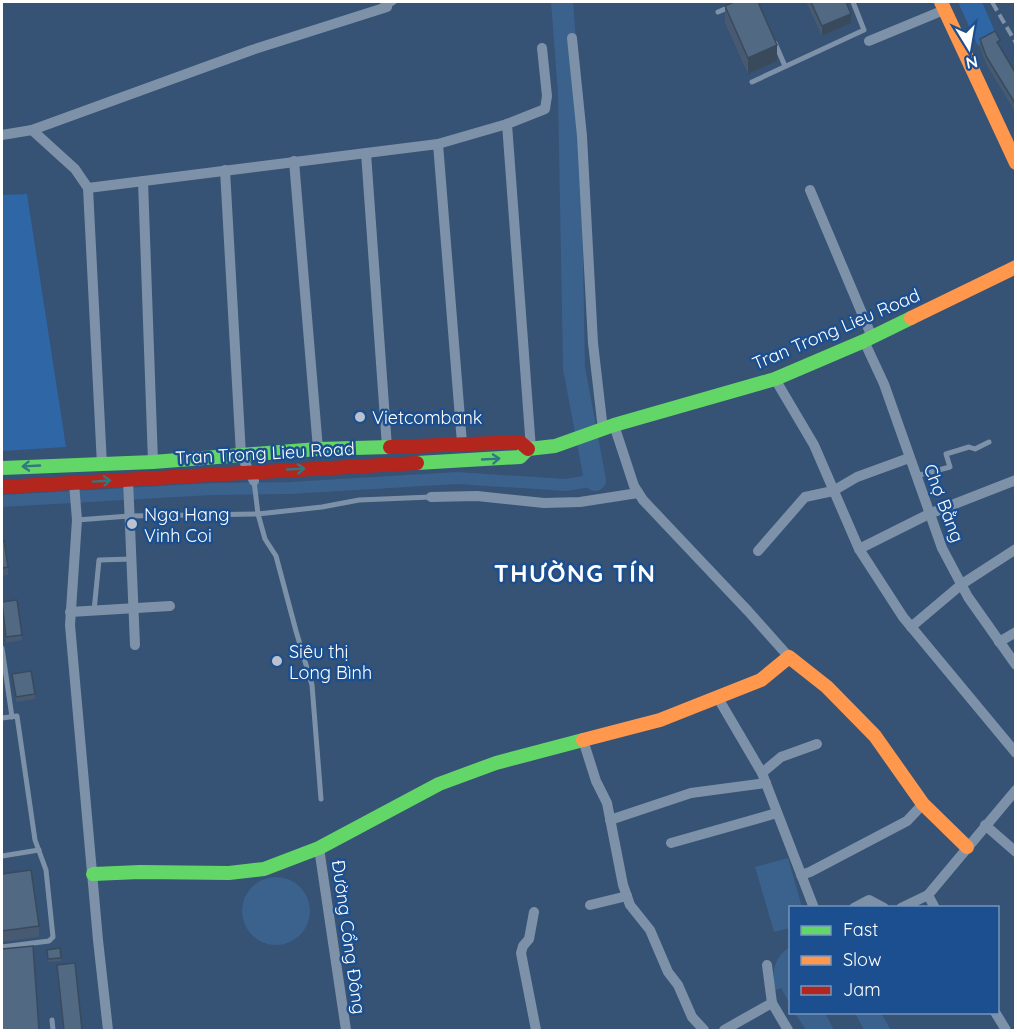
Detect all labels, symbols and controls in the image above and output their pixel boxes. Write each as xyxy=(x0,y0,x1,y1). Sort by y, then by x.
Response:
north arrow xyxy=(939,18,999,78)
text: N xyxy=(964,52,980,74)
street label: Tran Trong Lieu Road xyxy=(749,283,923,375)
place label: Vietcombank xyxy=(372,406,482,429)
marker: Vietcombank xyxy=(353,410,367,424)
street label: Tran Trong Lieu Road xyxy=(175,437,355,469)
one-way arrow xyxy=(481,453,501,464)
one-way arrow xyxy=(22,461,42,472)
street label: Chợ Bằng xyxy=(919,461,969,545)
one-way arrow xyxy=(286,464,306,475)
one-way arrow xyxy=(91,475,111,486)
place label: Nga Hang Vinh Coi xyxy=(144,503,230,547)
marker: Nga Hang Vinh Coi xyxy=(125,517,139,531)
district label: THƯỜNG TÍN xyxy=(494,558,656,588)
place label: Siêu thị Long Bình xyxy=(289,640,372,684)
marker: Siêu thị Long Bình xyxy=(270,654,284,668)
street label: Đường Cổng Đông xyxy=(327,859,371,1015)
legend xyxy=(789,906,999,1014)
text: Fast xyxy=(843,918,878,941)
text: Slow xyxy=(843,948,881,971)
text: Jam xyxy=(843,978,881,1001)

